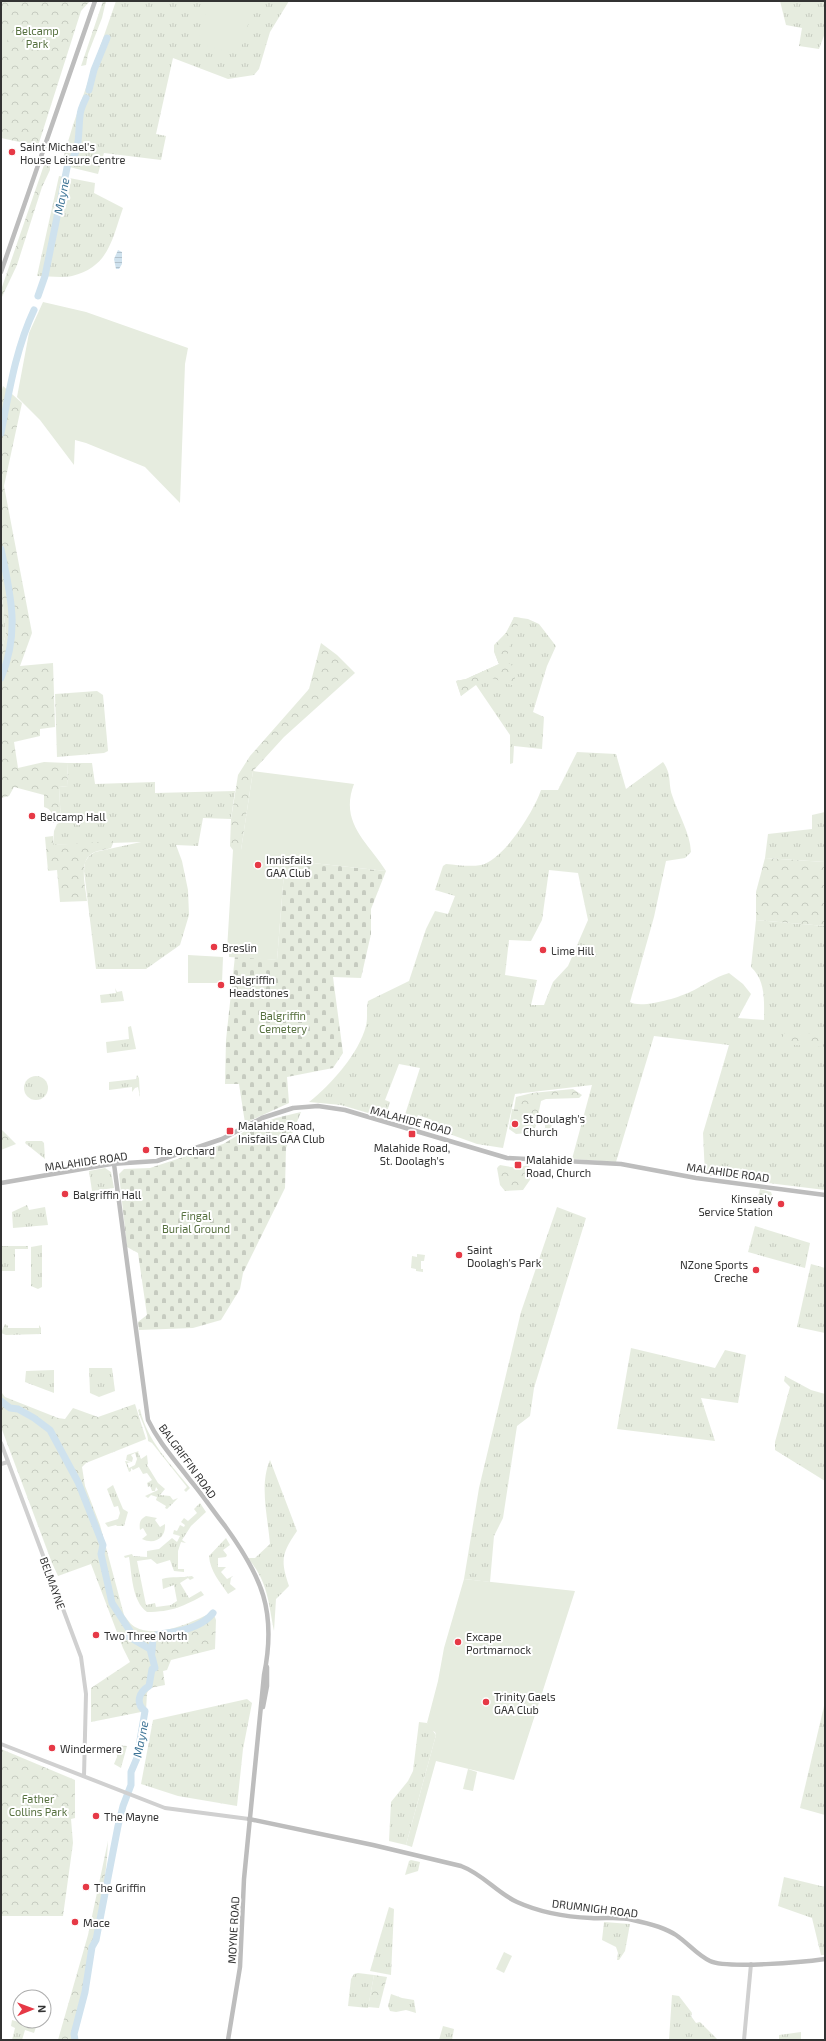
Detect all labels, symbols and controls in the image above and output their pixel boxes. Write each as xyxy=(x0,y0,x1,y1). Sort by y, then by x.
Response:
park label: Belcamp Park xyxy=(15,24,59,50)
place label: Saint Michael's House Leisure Centre xyxy=(20,140,126,166)
marker: Saint Michael's House Leisure Centre xyxy=(7,147,17,157)
water label: Mayne xyxy=(51,176,73,216)
place label: Belcamp Hall xyxy=(40,810,107,823)
marker: Belcamp Hall xyxy=(27,811,37,821)
place label: Innisfails GAA Club xyxy=(266,853,312,879)
marker: Innisfails GAA Club xyxy=(253,860,263,870)
place label: Breslin xyxy=(222,941,257,954)
marker: Breslin xyxy=(209,942,219,952)
place label: Lime Hill xyxy=(551,944,595,957)
marker: Lime Hill xyxy=(538,945,548,955)
place label: Balgriffin Headstones xyxy=(229,973,289,999)
marker: Balgriffin Headstones xyxy=(216,980,226,990)
park label: Balgriffin Cemetery xyxy=(259,1009,307,1035)
street label: MALAHIDE ROAD xyxy=(369,1103,453,1137)
place label: St Doulagh's Church xyxy=(523,1112,586,1138)
place label: Malahide Road, Inisfails GAA Club xyxy=(238,1119,325,1145)
marker: St Doulagh's Church xyxy=(510,1119,520,1129)
marker: Malahide Road, Inisfails GAA Club xyxy=(225,1126,235,1136)
marker: Malahide Road, St. Doolagh's xyxy=(407,1129,417,1139)
place label: Malahide Road, St. Doolagh's xyxy=(374,1141,450,1167)
place label: The Orchard xyxy=(154,1144,215,1157)
marker: The Orchard xyxy=(141,1145,151,1155)
street label: MALAHIDE ROAD xyxy=(44,1149,128,1173)
place label: Malahide Road, Church xyxy=(526,1153,591,1179)
marker: Malahide Road, Church xyxy=(513,1160,523,1170)
street label: MALAHIDE ROAD xyxy=(686,1160,770,1184)
place label: Balgriffin Hall xyxy=(73,1188,142,1201)
marker: Balgriffin Hall xyxy=(60,1189,70,1199)
place label: Kinsealy Service Station xyxy=(698,1192,773,1218)
marker: Kinsealy Service Station xyxy=(776,1199,786,1209)
park label: Fingal Burial Ground xyxy=(162,1209,230,1235)
place label: Saint Doolagh's Park xyxy=(467,1243,542,1269)
marker: Saint Doolagh's Park xyxy=(454,1250,464,1260)
place label: NZone Sports Creche xyxy=(680,1258,748,1284)
marker: NZone Sports Creche xyxy=(751,1265,761,1275)
street label: BALGRIFFIN ROAD xyxy=(157,1421,219,1501)
street label: BELMAYNE xyxy=(38,1555,68,1611)
place label: Two Three North xyxy=(104,1629,187,1642)
marker: Two Three North xyxy=(91,1630,101,1640)
place label: Excape Portmarnock xyxy=(466,1630,531,1656)
marker: Excape Portmarnock xyxy=(453,1637,463,1647)
place label: Trinity Gaels GAA Club xyxy=(494,1690,556,1716)
marker: Trinity Gaels GAA Club xyxy=(481,1697,491,1707)
water label: Mayne xyxy=(130,1719,152,1759)
place label: Windermere xyxy=(60,1742,122,1755)
marker: Windermere xyxy=(47,1743,57,1753)
park label: Father Collins Park xyxy=(9,1792,68,1818)
place label: The Mayne xyxy=(104,1810,159,1823)
marker: The Mayne xyxy=(91,1811,101,1821)
place label: The Griffin xyxy=(94,1881,146,1894)
marker: The Griffin xyxy=(81,1882,91,1892)
street label: MOYNE ROAD xyxy=(225,1896,241,1964)
street label: DRUMNIGH ROAD xyxy=(551,1896,639,1920)
place label: Mace xyxy=(83,1916,110,1929)
marker: Mace xyxy=(70,1917,80,1927)
north arrow xyxy=(12,1989,52,2029)
text: N xyxy=(36,2005,49,2013)

